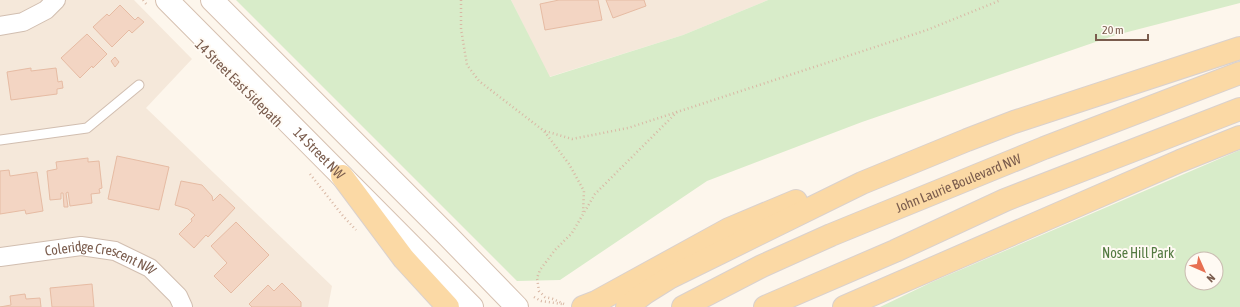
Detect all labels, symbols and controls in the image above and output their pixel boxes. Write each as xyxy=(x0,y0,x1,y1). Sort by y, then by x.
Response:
scale bar xyxy=(1096,16,1148,42)
text: 20 m xyxy=(1102,23,1124,37)
street label: 14 Street East Sidepath xyxy=(192,36,286,130)
street label: 14 Street NW xyxy=(290,124,349,183)
street label: John Laurie Boulevard NW xyxy=(893,150,1024,216)
street label: Coleridge Crescent NW xyxy=(44,238,160,278)
park label: Nose Hill Park xyxy=(1102,245,1174,261)
north arrow xyxy=(1184,251,1224,291)
text: N xyxy=(1205,272,1218,285)

